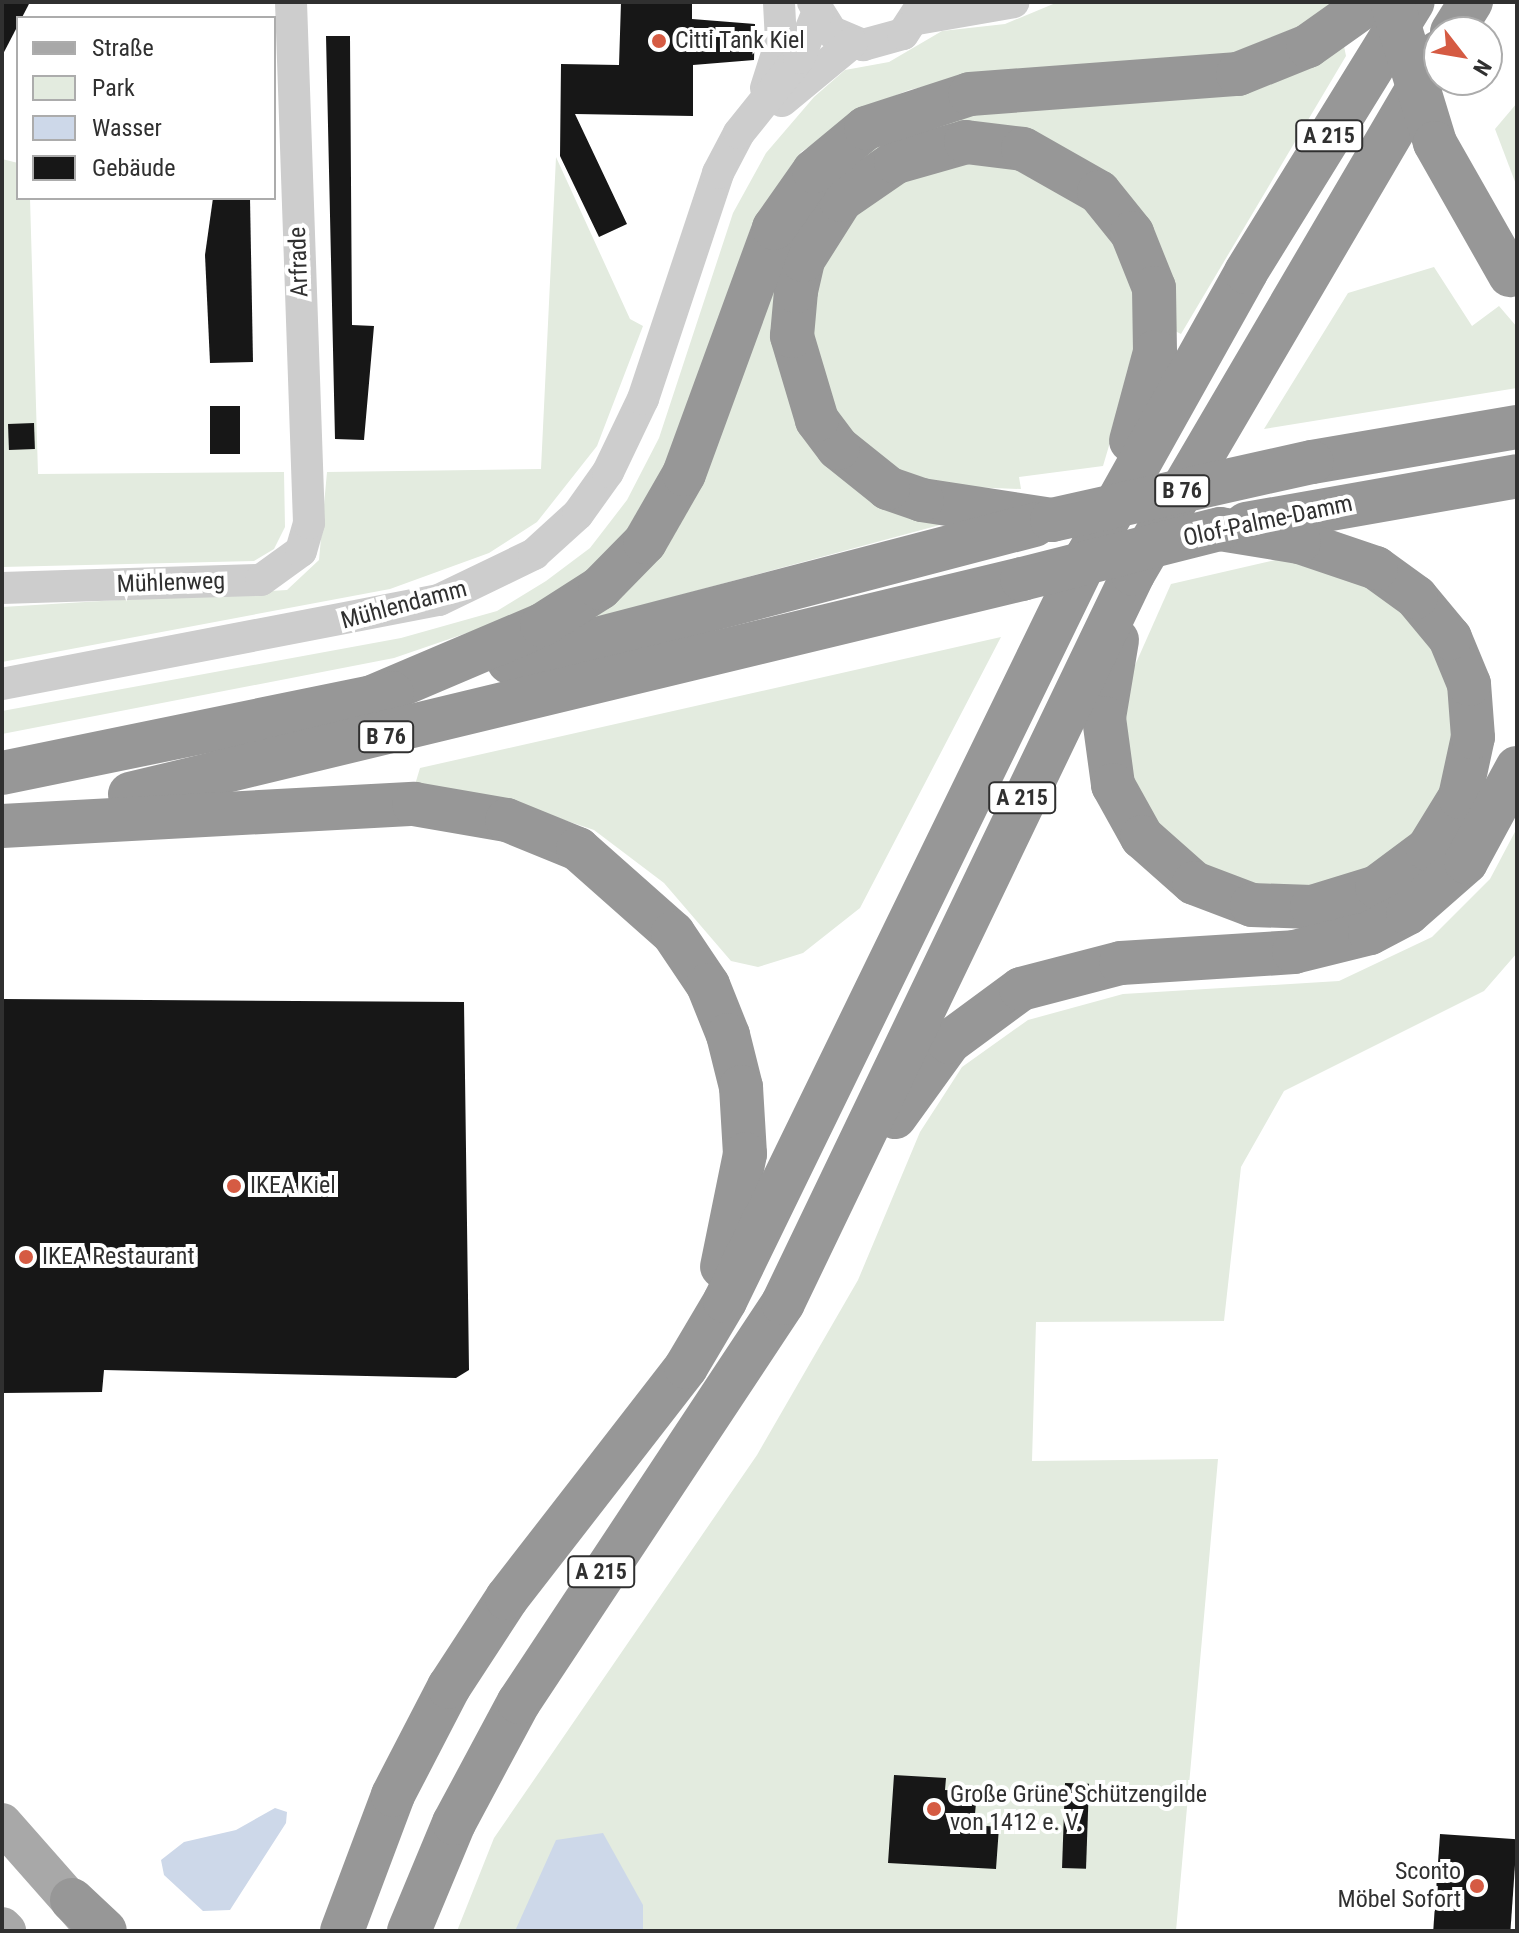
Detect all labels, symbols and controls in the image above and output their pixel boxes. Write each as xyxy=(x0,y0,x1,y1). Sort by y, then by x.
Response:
legend xyxy=(16,16,276,200)
north arrow xyxy=(1423,16,1503,96)
place label: Citti Tank Kiel xyxy=(675,27,805,55)
marker: Citti Tank Kiel xyxy=(650,32,668,50)
text: Straße xyxy=(92,34,154,62)
text: N xyxy=(1468,55,1496,80)
text: Park xyxy=(92,74,135,102)
text: Wasser xyxy=(92,114,162,142)
road number: A 215 xyxy=(1295,118,1363,154)
text: Gebäude xyxy=(92,154,176,182)
street label: Arfrade xyxy=(283,226,315,298)
road number: B 76 xyxy=(1154,473,1210,509)
street label: Olof-Palme-Damm xyxy=(1181,489,1355,553)
street label: Mühlenweg xyxy=(116,567,226,599)
street label: Mühlendamm xyxy=(338,574,470,636)
road number: B 76 xyxy=(358,719,414,755)
road number: A 215 xyxy=(988,780,1056,816)
place label: IKEA Kiel xyxy=(250,1172,336,1200)
marker: IKEA Kiel xyxy=(225,1177,243,1195)
place label: IKEA Restaurant xyxy=(42,1243,195,1271)
marker: IKEA Restaurant xyxy=(17,1248,35,1266)
road number: A 215 xyxy=(567,1554,635,1590)
place label: Große Grüne Schützengilde von 1412 e. V. xyxy=(950,1781,1207,1837)
marker: Große Grüne Schützengilde von 1412 e. V. xyxy=(925,1800,943,1818)
place label: Sconto Möbel Sofort xyxy=(1338,1858,1461,1914)
marker: Sconto Möbel Sofort xyxy=(1468,1877,1486,1895)

